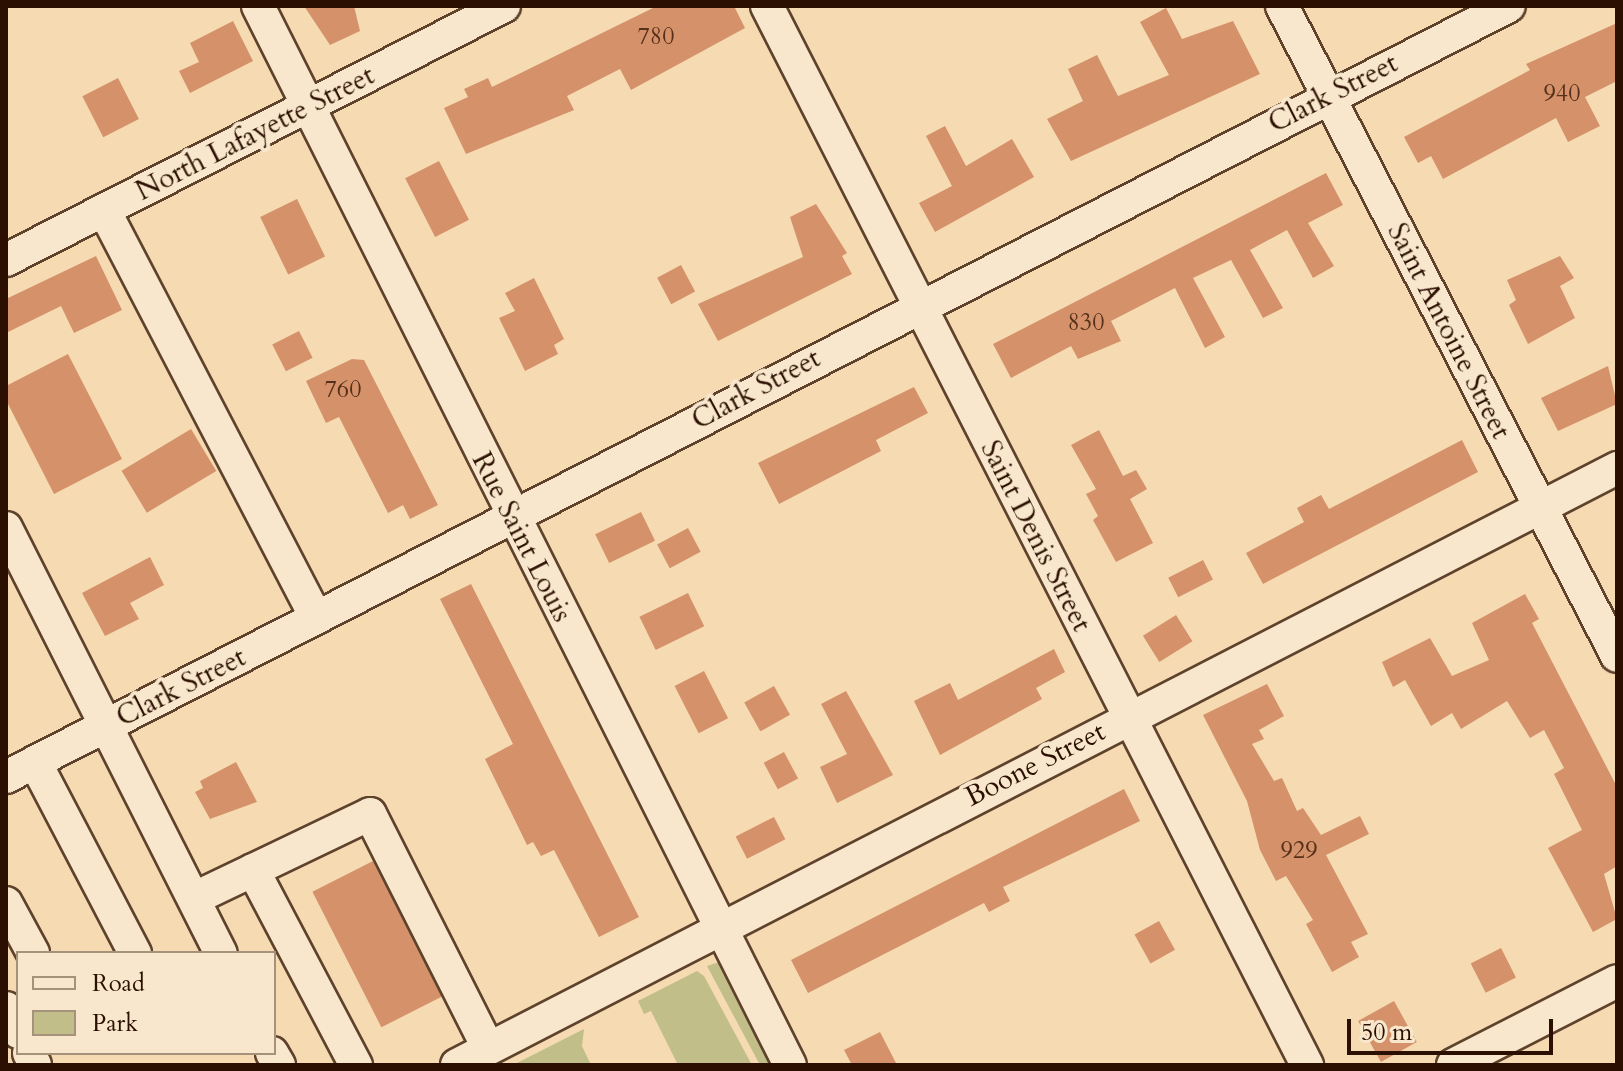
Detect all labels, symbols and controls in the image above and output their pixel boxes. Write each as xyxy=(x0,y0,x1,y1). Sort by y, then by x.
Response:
house number: 780 xyxy=(638,23,674,51)
street label: Clark Street xyxy=(1263,46,1403,140)
street label: North Lafayette Street xyxy=(130,58,380,208)
house number: 940 xyxy=(1544,80,1580,108)
street label: Saint Antoine Street xyxy=(1380,218,1518,444)
house number: 830 xyxy=(1068,309,1104,337)
street label: Clark Street xyxy=(686,341,826,437)
house number: 760 xyxy=(325,376,361,404)
street label: Saint Denis Street xyxy=(973,435,1099,637)
street label: Rue Saint Louis xyxy=(465,447,579,627)
street label: Clark Street xyxy=(111,640,251,734)
street label: Boone Street xyxy=(959,714,1111,814)
house number: 929 xyxy=(1281,837,1317,865)
legend xyxy=(16,951,276,1055)
text: Road xyxy=(92,967,145,1000)
scale bar xyxy=(1351,1003,1557,1053)
text: Park xyxy=(92,1007,138,1040)
text: 50 m xyxy=(1361,1016,1412,1049)

